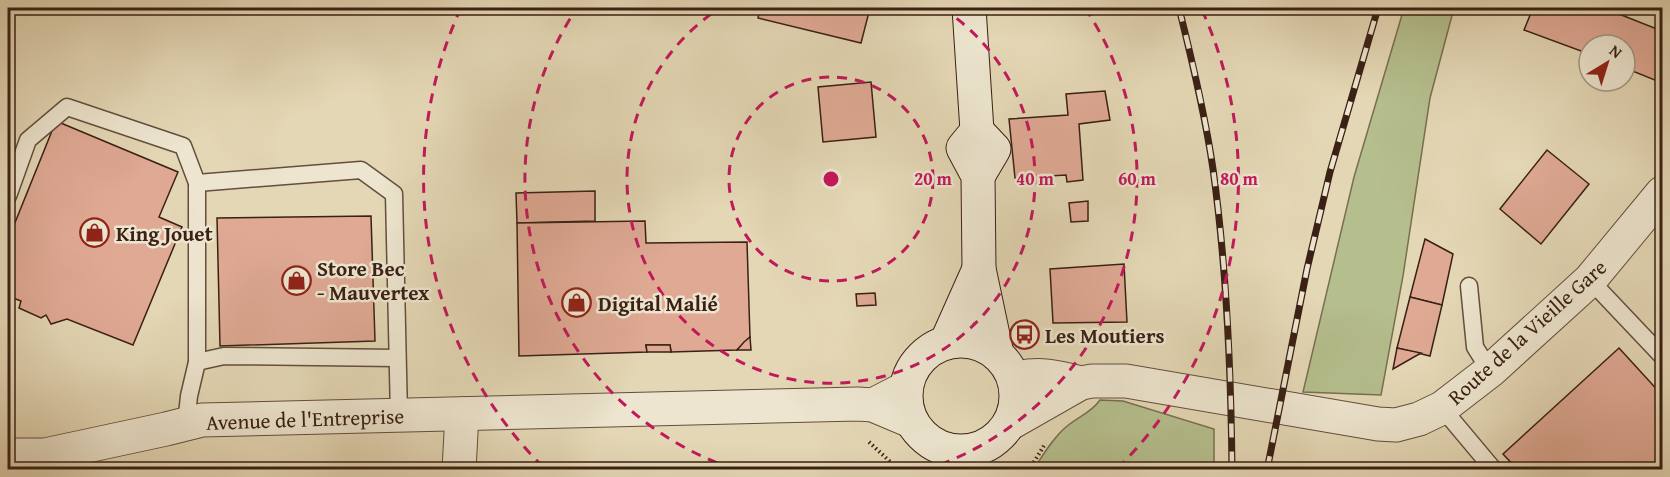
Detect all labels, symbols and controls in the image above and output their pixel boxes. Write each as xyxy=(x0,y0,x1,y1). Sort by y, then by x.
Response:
north arrow xyxy=(1577,33,1637,93)
text: N xyxy=(1605,38,1628,64)
text: 20 m xyxy=(914,165,953,192)
text: 40 m xyxy=(1016,165,1055,192)
text: 60 m xyxy=(1118,165,1157,192)
text: 80 m xyxy=(1220,165,1259,192)
centre of rings xyxy=(821,169,841,189)
shop icon: King Jouet xyxy=(79,217,111,249)
place label: King Jouet xyxy=(116,218,213,249)
street label: Route de la Vieille Gare xyxy=(1441,252,1613,412)
place label: Store Bec - Mauvertex xyxy=(317,253,429,308)
shop icon: Store Bec - Mauvertex xyxy=(280,264,312,296)
shop icon: Digital Malié xyxy=(561,287,593,319)
place label: Digital Malié xyxy=(598,288,718,319)
bus stop icon: Les Moutiers xyxy=(1008,319,1040,351)
place label: Les Moutiers xyxy=(1045,320,1165,351)
street label: Avenue de l'Entreprise xyxy=(205,400,405,438)

